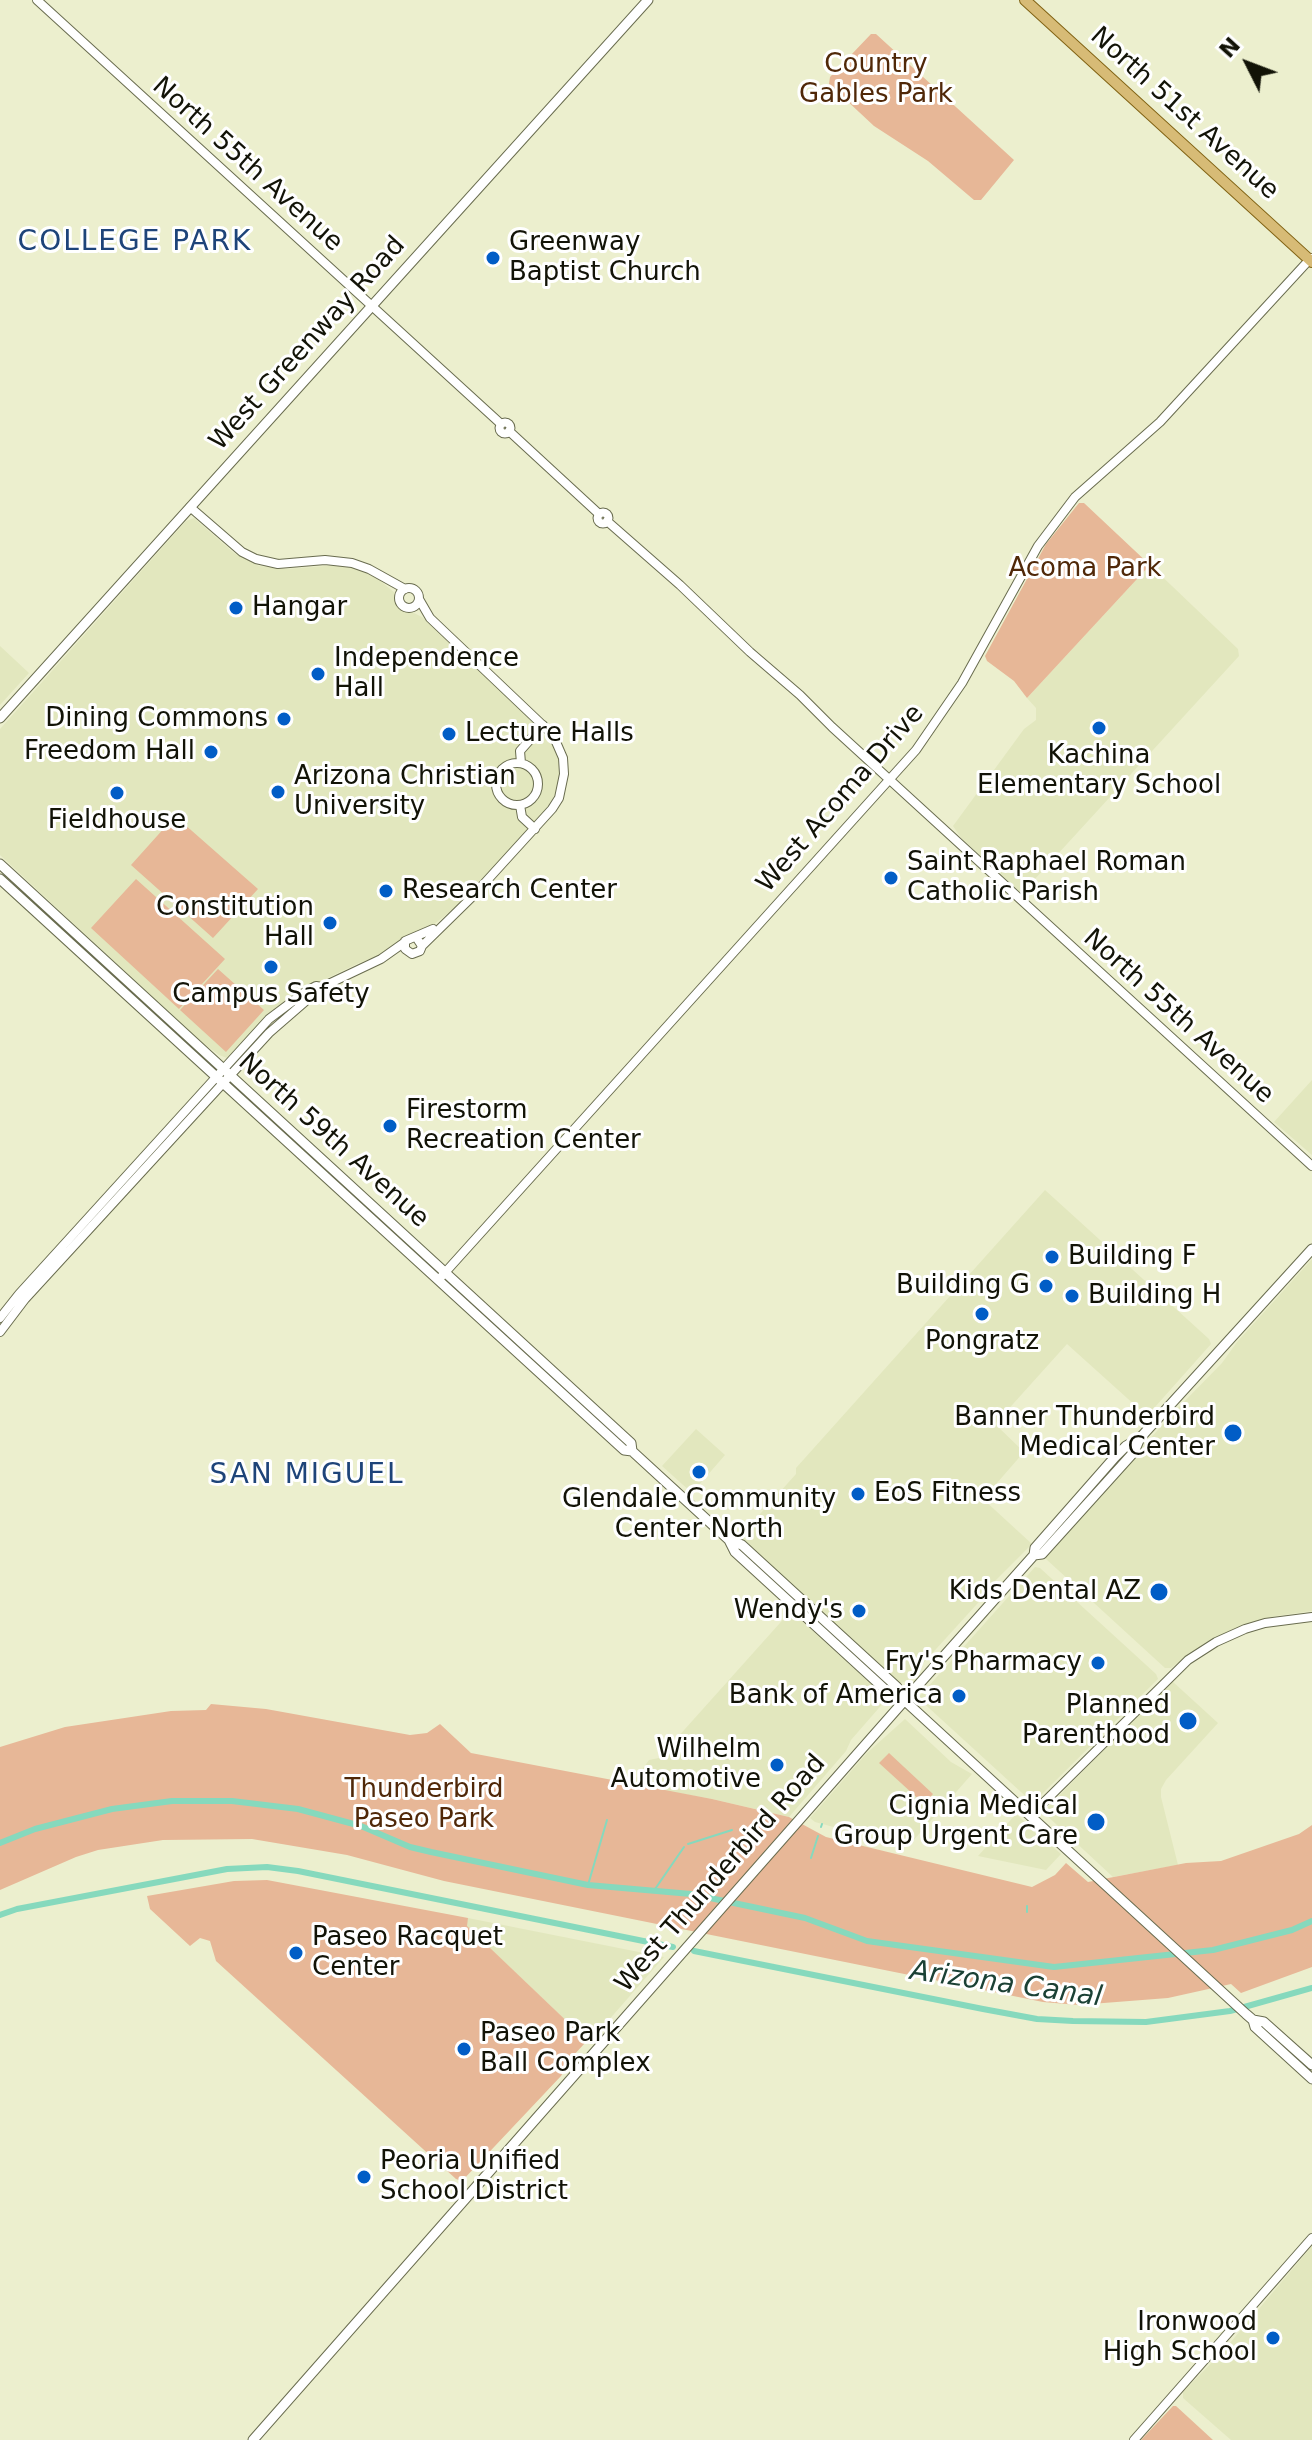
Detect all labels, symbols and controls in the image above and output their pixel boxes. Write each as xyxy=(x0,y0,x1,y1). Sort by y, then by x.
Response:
street label: North 51st Avenue xyxy=(1083,21,1285,207)
north arrow xyxy=(1208,24,1288,104)
park label: Country Gables Park xyxy=(799,49,953,110)
street label: North 55th Avenue xyxy=(145,71,349,259)
district label: COLLEGE PARK xyxy=(18,226,252,260)
place label: Greenway Baptist Church xyxy=(509,227,701,288)
street label: West Greenway Road xyxy=(204,231,412,457)
marker: Greenway Baptist Church xyxy=(484,249,502,267)
park label: Acoma Park xyxy=(1008,553,1162,585)
place label: Hangar xyxy=(252,592,347,624)
marker: Hangar xyxy=(227,599,245,617)
place label: Independence Hall xyxy=(334,643,519,704)
marker: Independence Hall xyxy=(309,665,327,683)
street label: West Acoma Drive xyxy=(751,699,931,899)
place label: Dining Commons xyxy=(45,703,268,735)
marker: Dining Commons xyxy=(275,710,293,728)
place label: Lecture Halls xyxy=(465,718,634,750)
marker: Kachina Elementary School xyxy=(1090,719,1108,737)
marker: Lecture Halls xyxy=(440,725,458,743)
place label: Freedom Hall xyxy=(24,736,195,768)
place label: Kachina Elementary School xyxy=(977,740,1221,802)
marker: Freedom Hall xyxy=(202,743,220,761)
place label: Arizona Christian University xyxy=(294,761,516,822)
marker: Arizona Christian University xyxy=(269,783,287,801)
marker: Fieldhouse xyxy=(108,784,126,802)
place label: Fieldhouse xyxy=(48,805,186,837)
place label: Saint Raphael Roman Catholic Parish xyxy=(907,847,1186,908)
marker: Saint Raphael Roman Catholic Parish xyxy=(882,869,900,887)
place label: Research Center xyxy=(402,875,617,907)
marker: Research Center xyxy=(377,882,395,900)
place label: Constitution Hall xyxy=(156,892,314,954)
marker: Constitution Hall xyxy=(321,914,339,932)
street label: North 55th Avenue xyxy=(1076,923,1280,1111)
marker: Campus Safety xyxy=(262,958,280,976)
place label: Campus Safety xyxy=(172,979,370,1011)
street label: North 59th Avenue xyxy=(231,1047,435,1235)
place label: Firestorm Recreation Center xyxy=(406,1095,641,1156)
marker: Firestorm Recreation Center xyxy=(381,1117,399,1135)
place label: Building F xyxy=(1068,1241,1197,1273)
marker: Building F xyxy=(1043,1248,1061,1266)
place label: Building G xyxy=(896,1270,1030,1302)
marker: Building G xyxy=(1037,1277,1055,1295)
place label: Building H xyxy=(1088,1280,1221,1312)
marker: Building H xyxy=(1063,1287,1081,1305)
marker: Pongratz xyxy=(973,1305,991,1323)
place label: Pongratz xyxy=(925,1326,1039,1358)
place label: Banner Thunderbird Medical Center xyxy=(954,1402,1215,1464)
marker: Banner Thunderbird Medical Center xyxy=(1222,1422,1244,1444)
district label: SAN MIGUEL xyxy=(209,1459,405,1493)
marker: Glendale Community Center North xyxy=(690,1463,708,1481)
place label: EoS Fitness xyxy=(874,1478,1021,1510)
place label: Glendale Community Center North xyxy=(562,1484,836,1546)
marker: EoS Fitness xyxy=(849,1485,867,1503)
place label: Kids Dental AZ xyxy=(949,1576,1141,1608)
marker: Kids Dental AZ xyxy=(1148,1581,1170,1603)
place label: Wendy's xyxy=(734,1595,843,1627)
marker: Wendy's xyxy=(850,1602,868,1620)
place label: Fry's Pharmacy xyxy=(885,1647,1082,1679)
marker: Fry's Pharmacy xyxy=(1089,1654,1107,1672)
place label: Bank of America xyxy=(729,1680,943,1712)
marker: Bank of America xyxy=(950,1687,968,1705)
place label: Planned Parenthood xyxy=(1022,1690,1170,1752)
marker: Planned Parenthood xyxy=(1177,1710,1199,1732)
place label: Wilhelm Automotive xyxy=(611,1734,761,1796)
street label: West Thunderbird Road xyxy=(609,1749,833,1999)
marker: Wilhelm Automotive xyxy=(768,1756,786,1774)
park label: Thunderbird Paseo Park xyxy=(345,1774,503,1836)
place label: Cignia Medical Group Urgent Care xyxy=(834,1791,1078,1852)
marker: Cignia Medical Group Urgent Care xyxy=(1085,1811,1107,1833)
place label: Paseo Racquet Center xyxy=(312,1922,503,1984)
marker: Paseo Racquet Center xyxy=(287,1944,305,1962)
water label: Arizona Canal xyxy=(908,1955,1104,2015)
place label: Paseo Park Ball Complex xyxy=(480,2018,651,2080)
marker: Paseo Park Ball Complex xyxy=(455,2040,473,2058)
place label: Peoria Unified School District xyxy=(380,2146,568,2208)
marker: Peoria Unified School District xyxy=(355,2168,373,2186)
place label: Ironwood High School xyxy=(1103,2307,1257,2368)
marker: Ironwood High School xyxy=(1264,2329,1282,2347)

